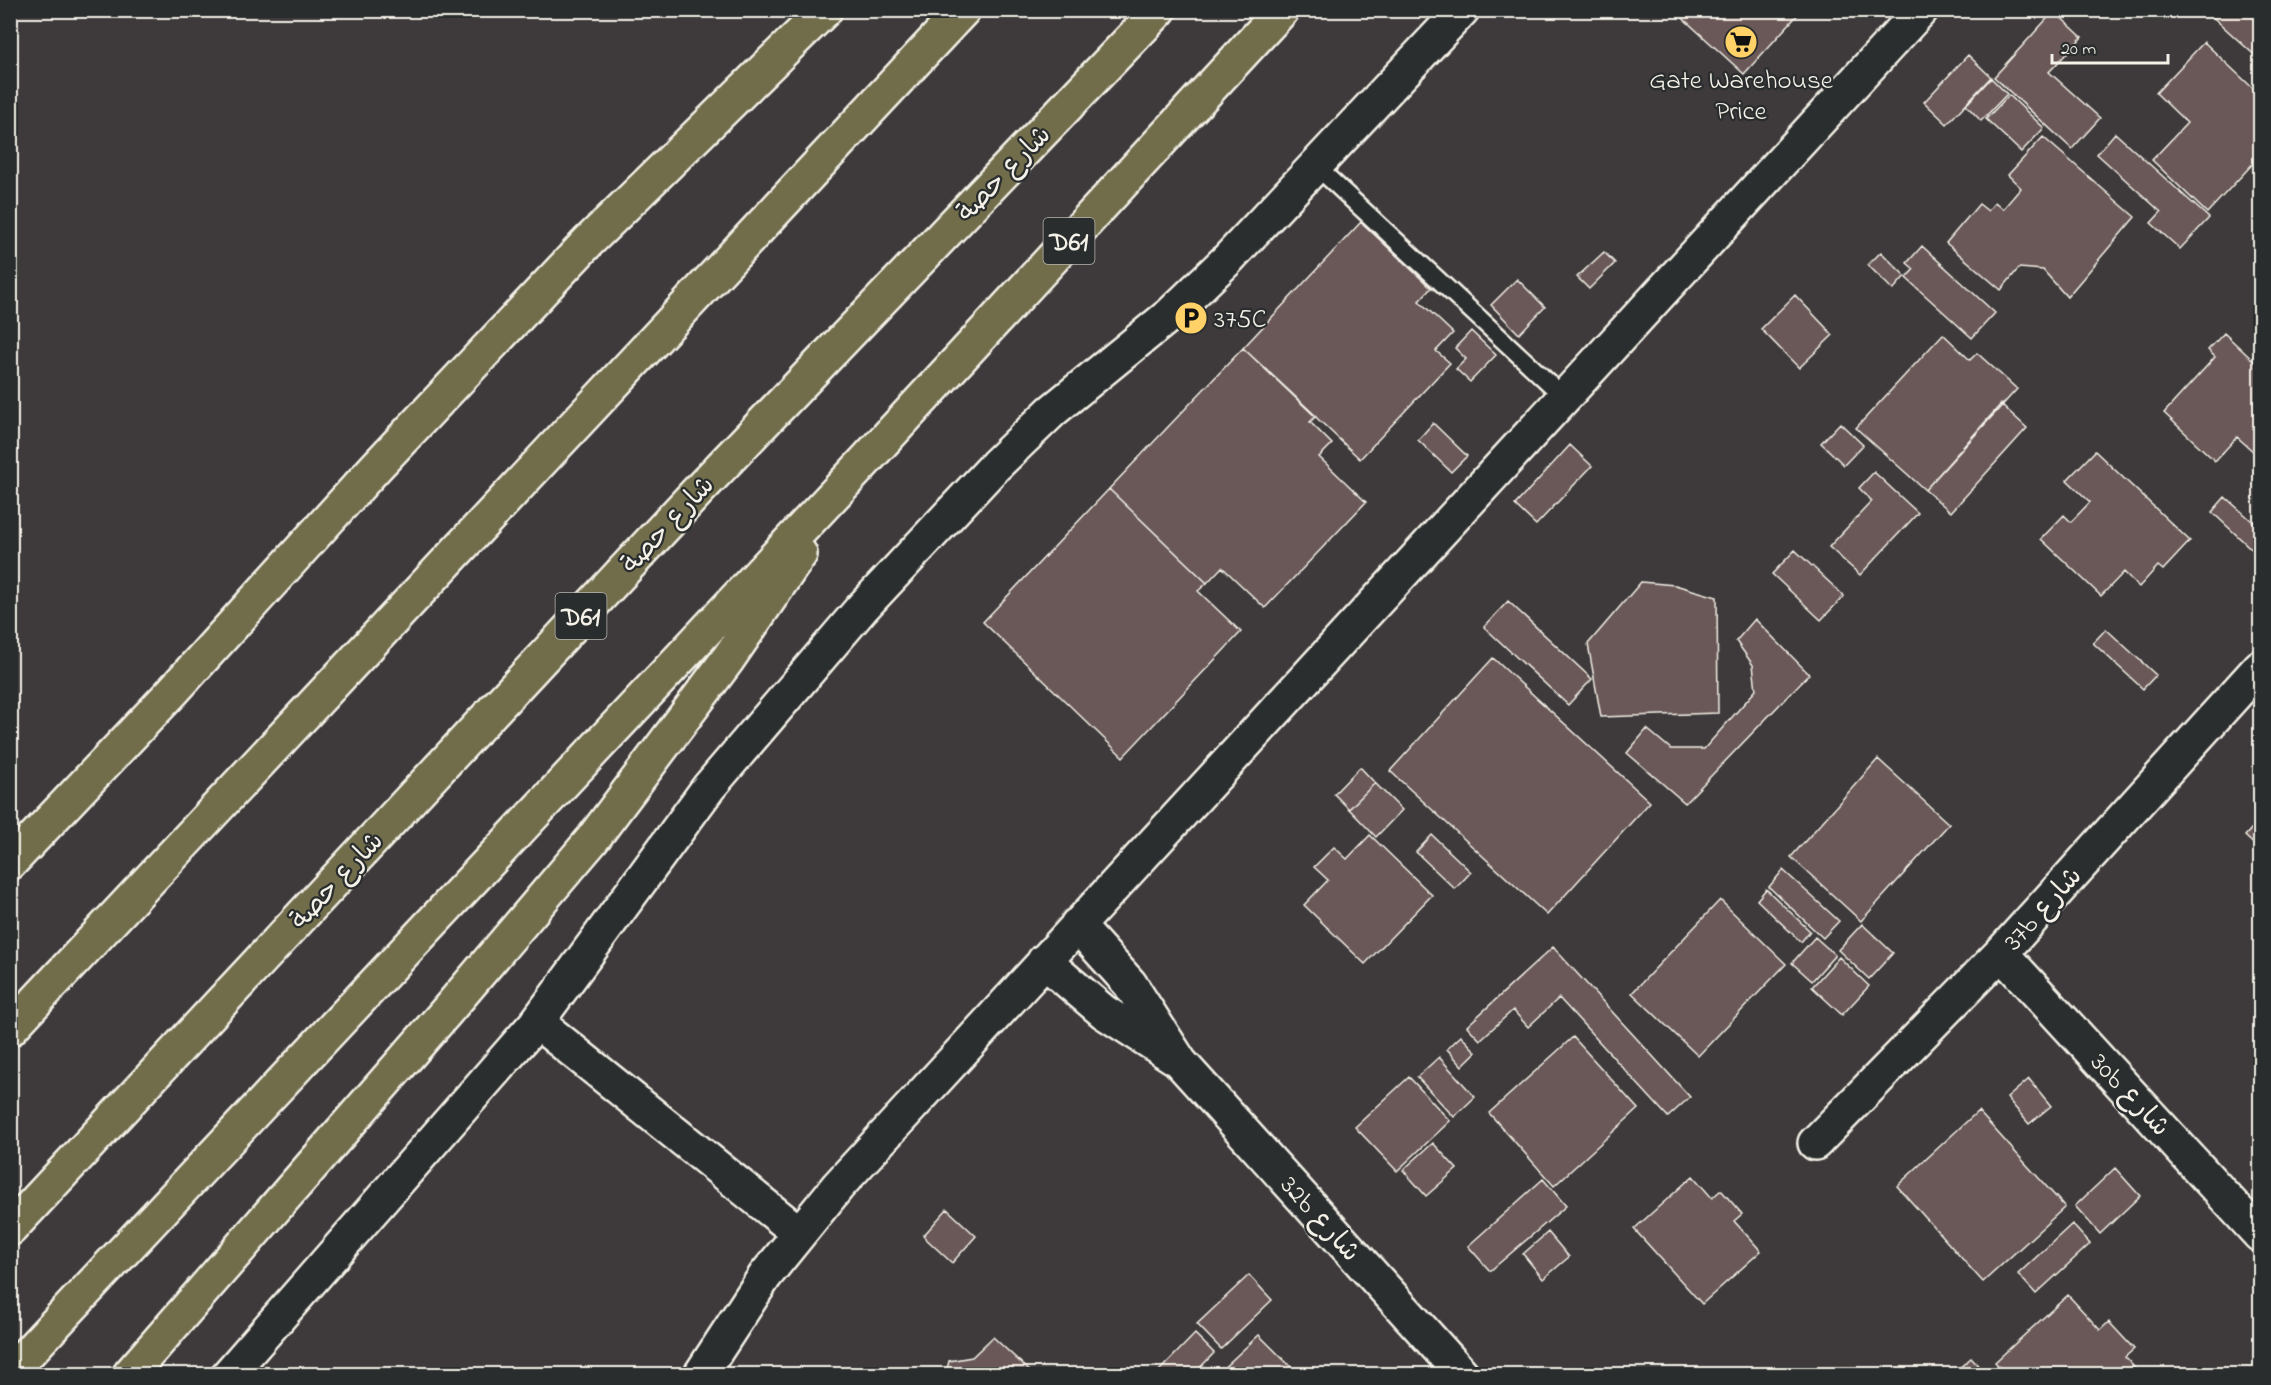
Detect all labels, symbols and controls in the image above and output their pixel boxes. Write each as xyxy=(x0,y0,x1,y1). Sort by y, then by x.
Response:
supermarket icon: Gate Warehouse Price xyxy=(1723,24,1759,60)
scale bar xyxy=(2052,27,2168,65)
text: 20 m xyxy=(2061,37,2096,63)
place label: Gate Warehouse Price xyxy=(1649,62,1834,132)
street label: شارع حصة xyxy=(948,117,1061,232)
road number: D61 xyxy=(1044,218,1094,264)
parking icon: 375C xyxy=(1173,300,1209,336)
place label: 375C xyxy=(1214,301,1267,340)
street label: شارع حصة xyxy=(613,468,725,584)
road number: D61 xyxy=(556,593,606,639)
street label: شارع حصة xyxy=(282,824,394,940)
street label: 37b شارع xyxy=(1995,859,2092,961)
street label: 30b شارع xyxy=(2080,1045,2178,1146)
street label: 32b شارع xyxy=(1270,1168,1368,1271)

